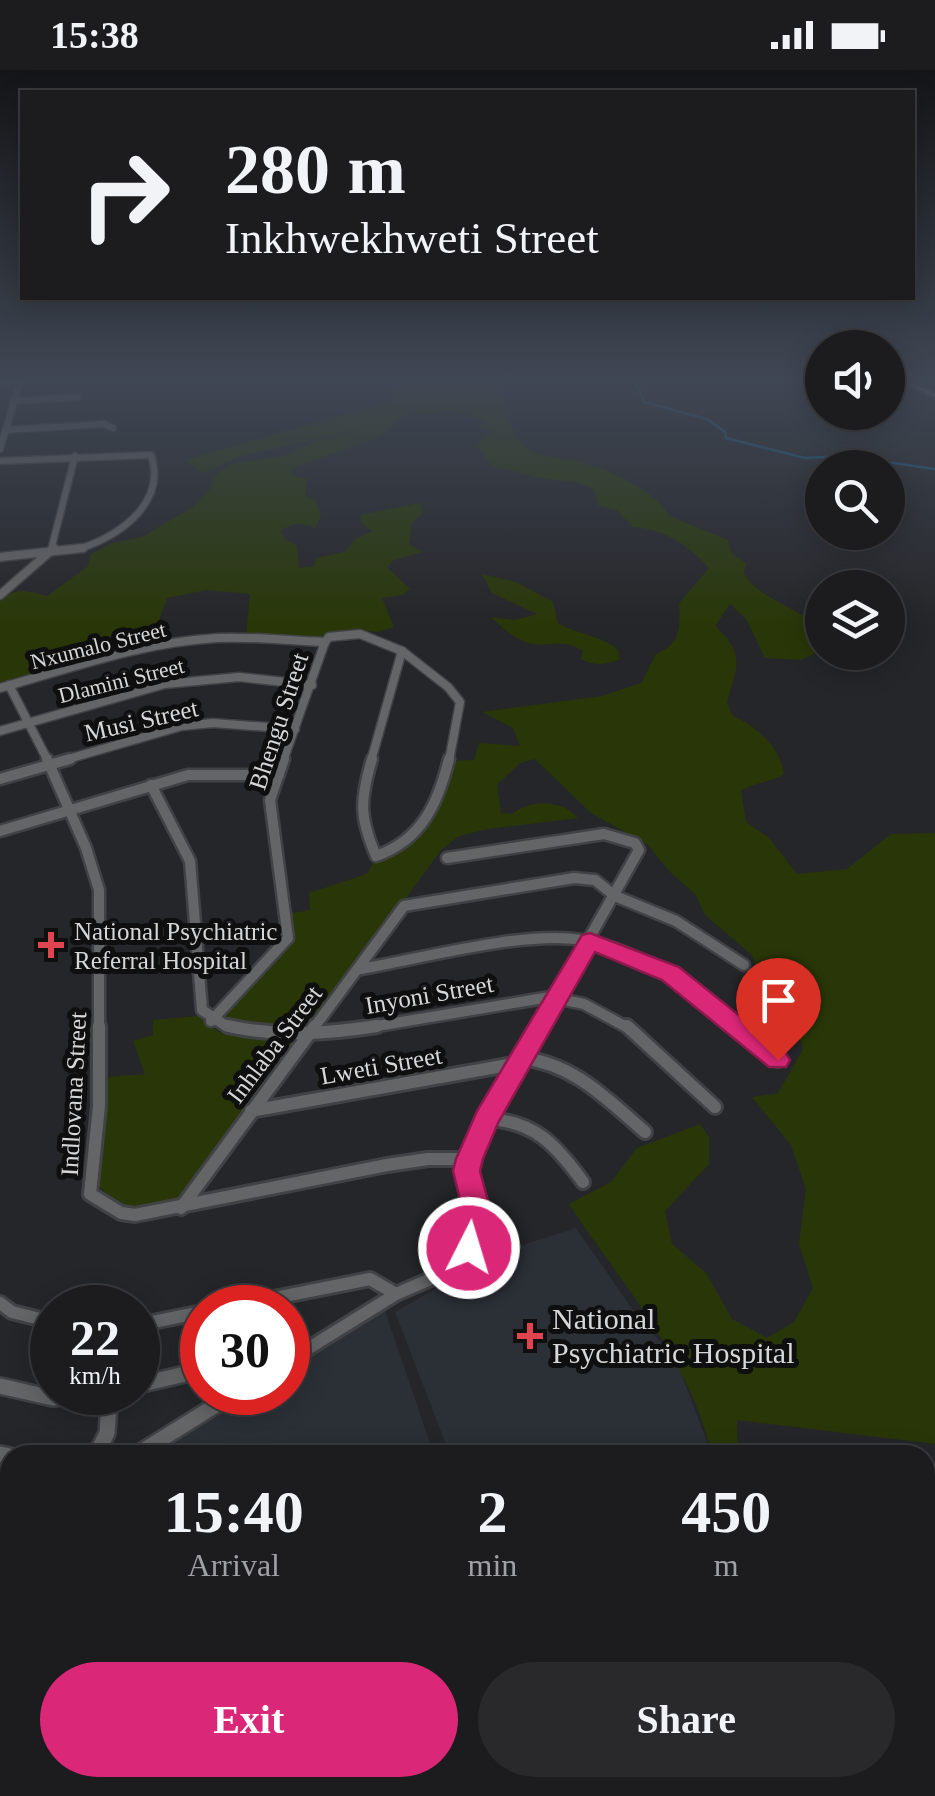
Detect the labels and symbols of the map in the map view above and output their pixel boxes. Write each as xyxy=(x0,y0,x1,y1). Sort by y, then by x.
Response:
street label: Nxumalo Street xyxy=(28,617,168,674)
street label: Bhengu Street xyxy=(244,649,313,793)
street label: Dlamini Street xyxy=(56,653,187,708)
street label: Musi Street xyxy=(82,694,201,747)
place label: National Psychiatric Referral Hospital xyxy=(74,918,277,974)
marker: National Psychiatric Referral Hospital xyxy=(38,932,64,958)
pin xyxy=(736,958,821,1061)
street label: Inyoni Street xyxy=(363,970,495,1019)
street label: Inhlaba Street xyxy=(222,980,327,1108)
street label: Indlovana Street xyxy=(56,1011,91,1177)
street label: Lweti Street xyxy=(318,1042,444,1089)
position arrow xyxy=(417,1196,521,1300)
speed limit sign: 30 xyxy=(180,1285,310,1415)
place label: National Psychiatric Hospital xyxy=(552,1302,794,1369)
marker: National Psychiatric Hospital xyxy=(517,1323,543,1349)

